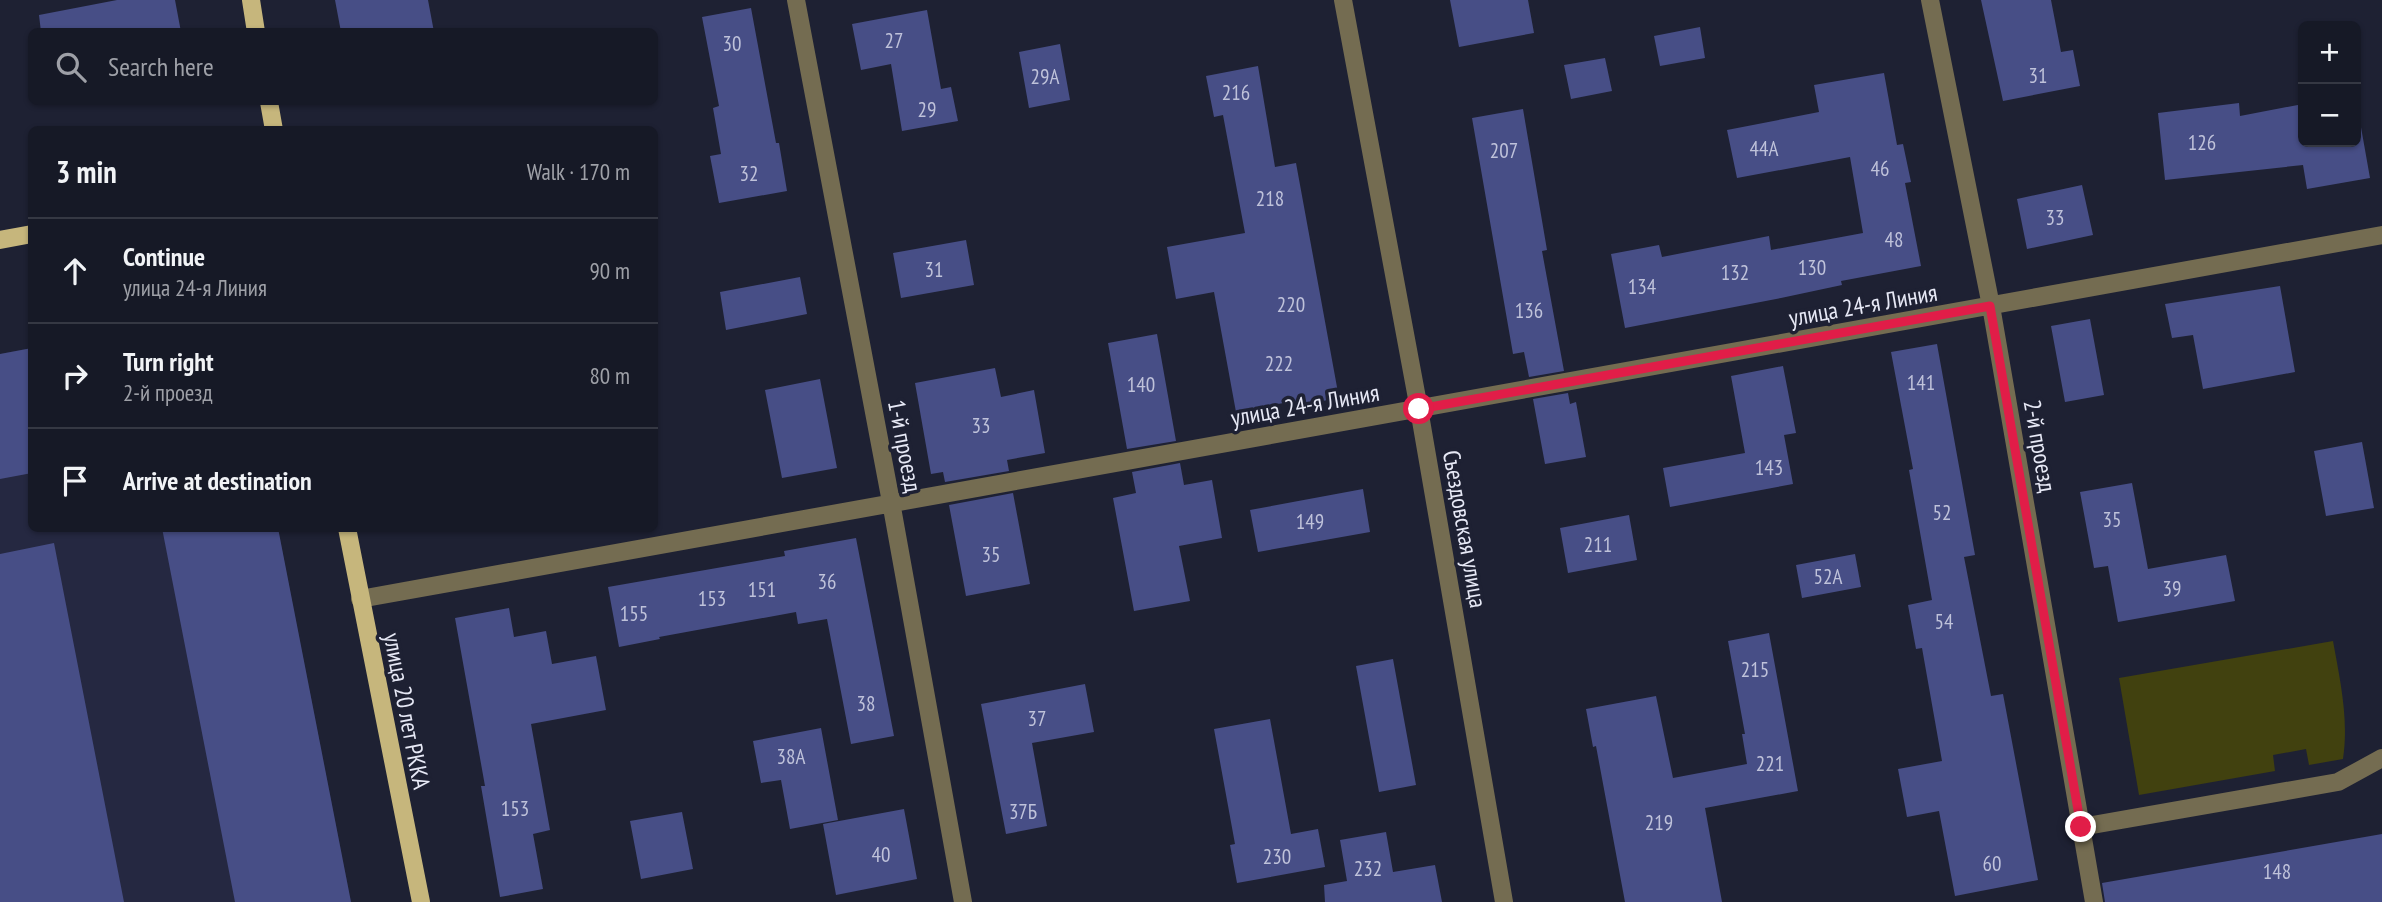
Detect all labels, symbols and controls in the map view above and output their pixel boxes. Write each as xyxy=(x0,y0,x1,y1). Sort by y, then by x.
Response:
map controls xyxy=(2298,21,2361,147)
button: + xyxy=(2298,21,2361,84)
house number: 27 xyxy=(885,27,903,54)
search box xyxy=(28,28,658,105)
house number: 30 xyxy=(723,30,741,57)
icon: search xyxy=(52,48,90,86)
text: Search here xyxy=(108,50,214,83)
house number: 31 xyxy=(2029,62,2047,89)
house number: 29А xyxy=(1031,63,1059,90)
house number: 216 xyxy=(1222,79,1250,106)
button: − xyxy=(2298,84,2361,147)
house number: 29 xyxy=(918,96,936,123)
house number: 126 xyxy=(2188,129,2216,156)
house number: 44А xyxy=(1750,135,1778,162)
house number: 207 xyxy=(1490,137,1518,164)
text: 3 min xyxy=(56,152,117,191)
house number: 46 xyxy=(1871,155,1889,182)
text: Walk · 170 m xyxy=(527,157,630,186)
house number: 32 xyxy=(740,160,758,187)
house number: 218 xyxy=(1256,185,1284,212)
house number: 33 xyxy=(2046,204,2064,231)
house number: 48 xyxy=(1885,226,1903,253)
text: Continue xyxy=(123,240,205,273)
icon: ahead xyxy=(56,252,94,290)
house number: 130 xyxy=(1798,254,1826,281)
text: 90 m xyxy=(589,256,630,285)
house number: 31 xyxy=(925,256,943,283)
house number: 132 xyxy=(1721,259,1749,286)
text: улица 24-я Линия xyxy=(123,273,267,302)
house number: 134 xyxy=(1628,273,1657,300)
street label: улица 24-я Линия xyxy=(1786,277,1940,333)
house number: 220 xyxy=(1277,291,1305,318)
house number: 136 xyxy=(1515,297,1543,324)
text: Turn right xyxy=(123,345,214,378)
house number: 222 xyxy=(1265,350,1293,377)
icon: right xyxy=(56,357,94,395)
text: 80 m xyxy=(589,361,630,390)
house number: 141 xyxy=(1907,369,1935,396)
house number: 140 xyxy=(1127,371,1155,398)
street label: улица 24-я Линия xyxy=(1228,377,1382,433)
text: 2-й проезд xyxy=(123,378,213,407)
route start xyxy=(1403,393,1434,424)
street label: 1-й проезд xyxy=(881,397,929,495)
street label: 2-й проезд xyxy=(2017,397,2063,495)
house number: 33 xyxy=(972,412,990,439)
street label: Съездовская улица xyxy=(1436,448,1494,610)
house number: 143 xyxy=(1755,454,1783,481)
icon: arrive xyxy=(56,462,94,500)
text: Arrive at destination xyxy=(123,464,312,497)
house number: 52 xyxy=(1933,499,1951,526)
house number: 35 xyxy=(2103,506,2121,533)
house number: 149 xyxy=(1296,508,1324,535)
house number: 211 xyxy=(1584,531,1612,558)
house number: 35 xyxy=(982,541,1000,568)
house number: 52А xyxy=(1814,563,1842,590)
house number: 36 xyxy=(818,568,836,595)
house number: 39 xyxy=(2163,575,2181,602)
house number: 151 xyxy=(748,576,776,603)
house number: 153 xyxy=(698,585,726,612)
house number: 155 xyxy=(620,600,648,627)
house number: 54 xyxy=(1935,608,1954,635)
street label: улица 20 лет РККА xyxy=(377,630,437,792)
house number: 215 xyxy=(1741,656,1769,683)
house number: 38 xyxy=(857,690,875,717)
house number: 37 xyxy=(1028,705,1046,732)
house number: 38А xyxy=(777,743,805,770)
house number: 221 xyxy=(1756,750,1784,777)
house number: 153 xyxy=(501,795,529,822)
house number: 37Б xyxy=(1009,798,1037,825)
house number: 219 xyxy=(1645,809,1673,836)
route end xyxy=(2065,811,2096,842)
house number: 40 xyxy=(872,841,890,868)
house number: 230 xyxy=(1263,843,1291,870)
house number: 60 xyxy=(1983,850,2001,877)
house number: 232 xyxy=(1354,855,1382,882)
house number: 148 xyxy=(2263,858,2291,885)

